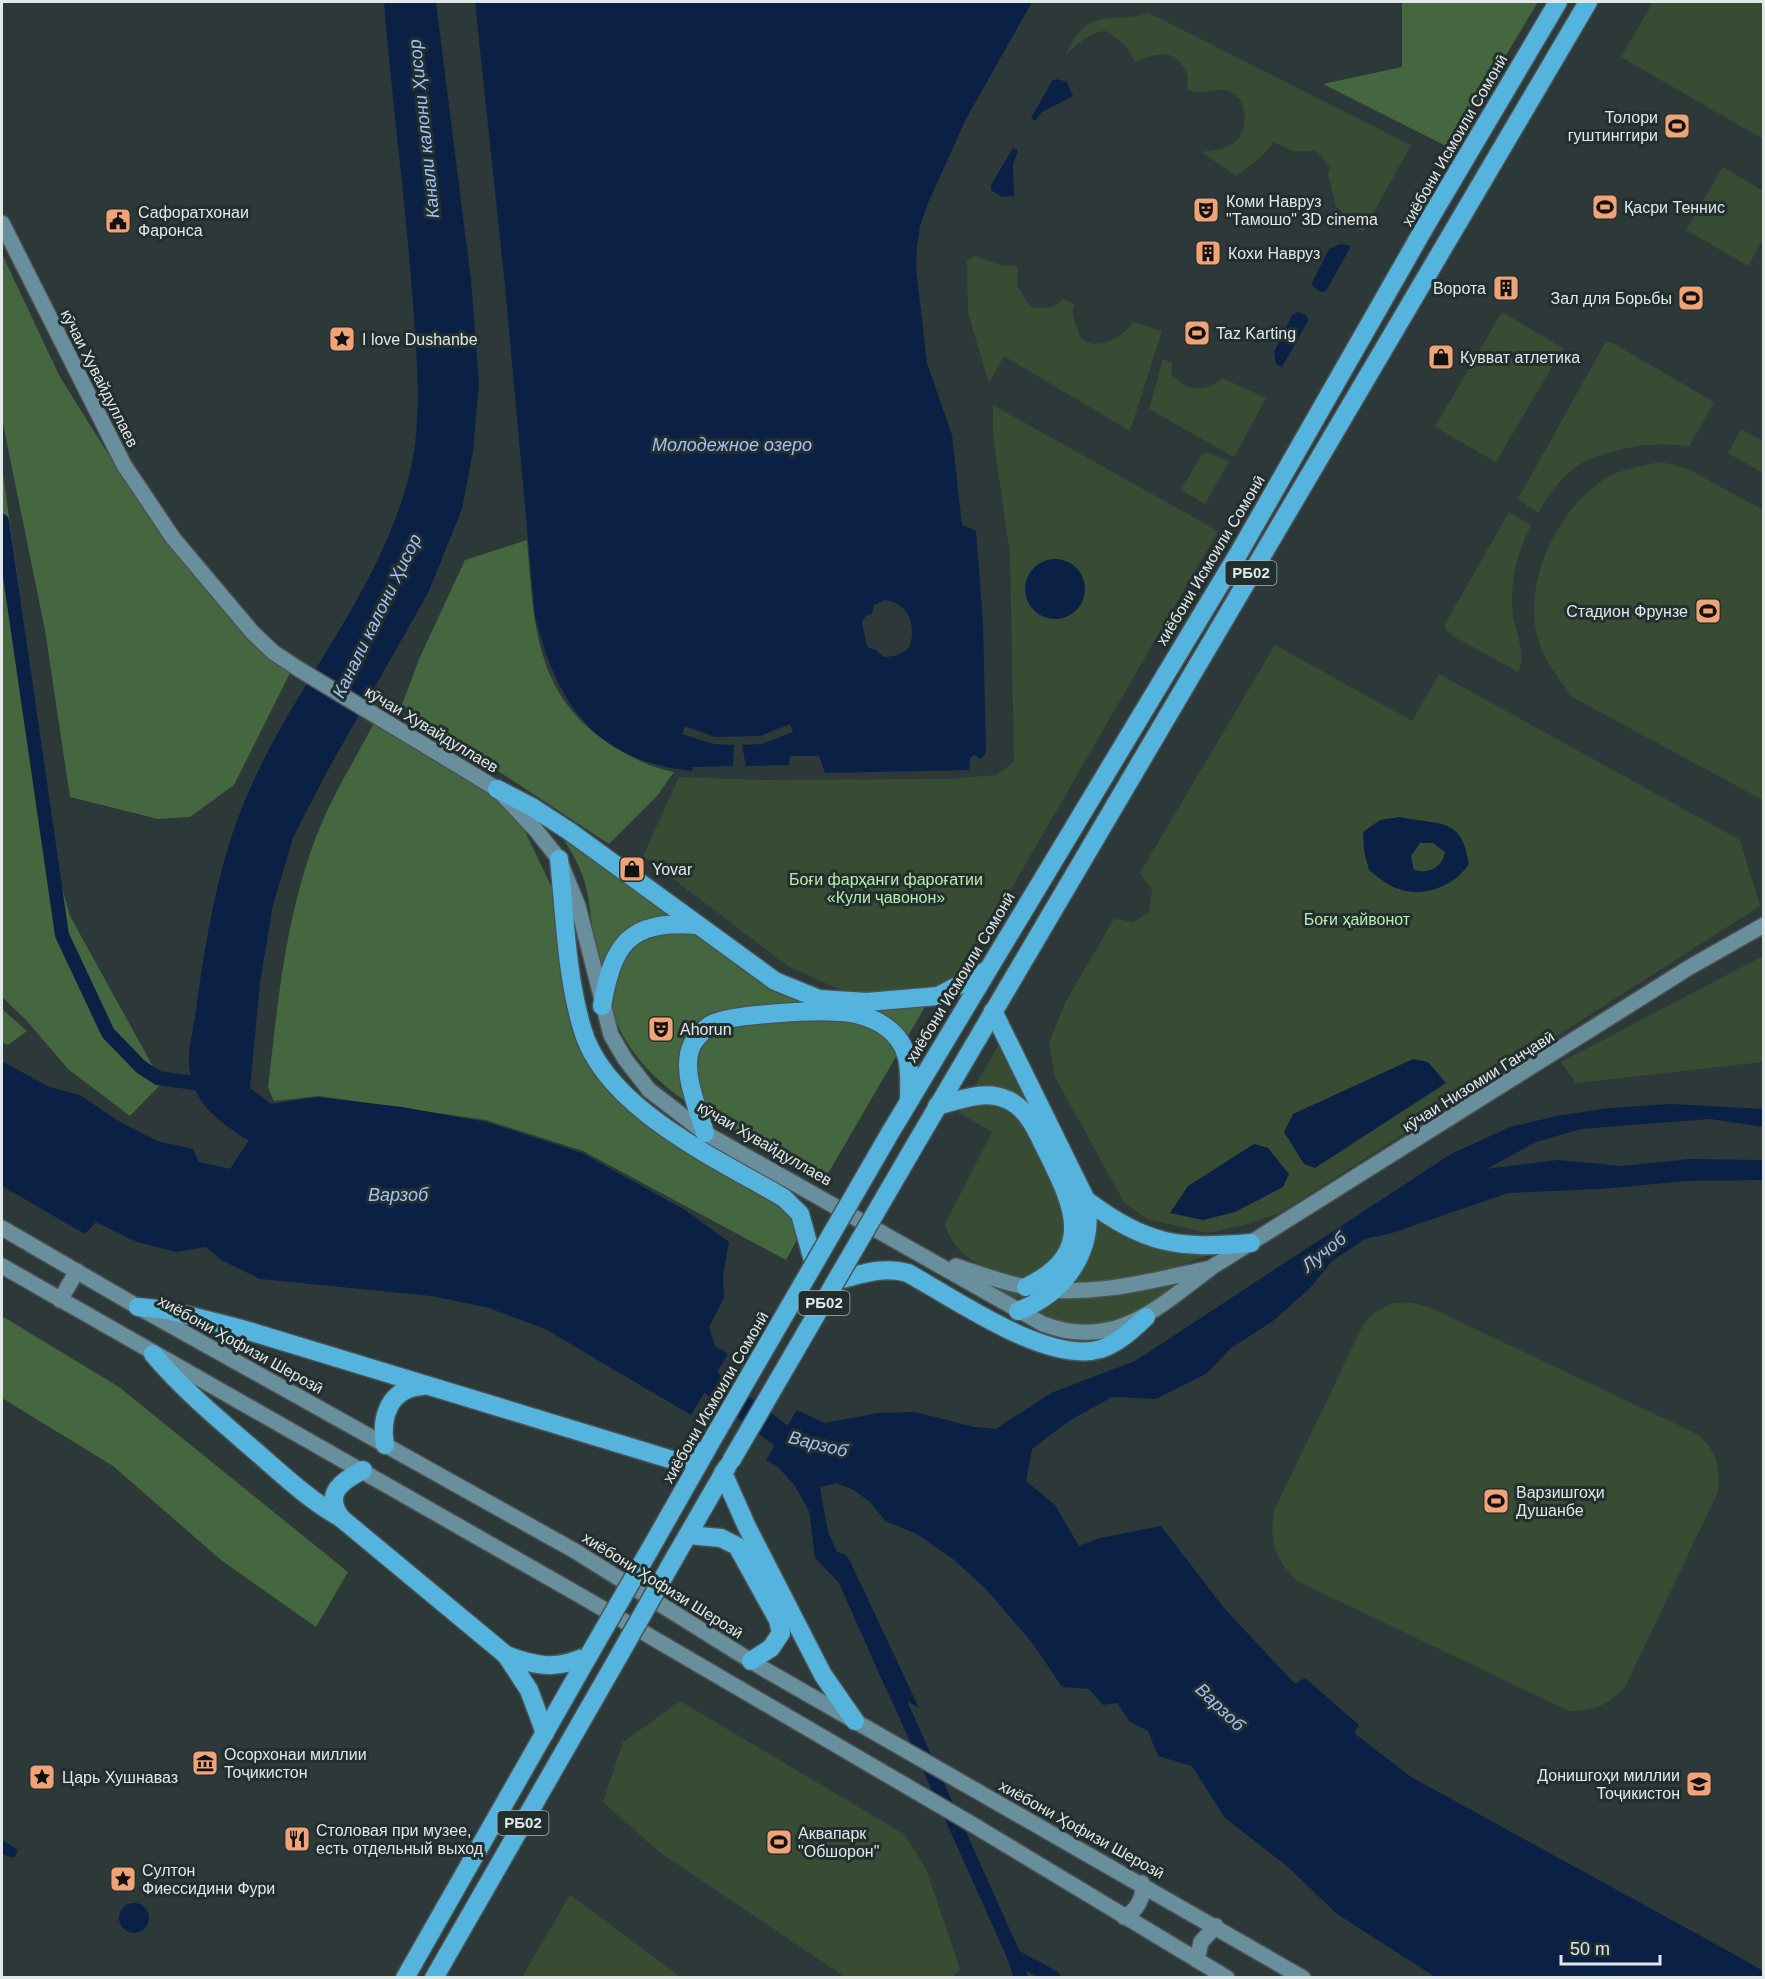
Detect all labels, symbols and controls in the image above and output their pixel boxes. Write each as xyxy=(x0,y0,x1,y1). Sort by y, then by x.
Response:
water label: Канали калони Ҳисор xyxy=(405,38,443,220)
street label: хиёбони Исмоили Сомонӣ xyxy=(1398,51,1511,229)
place label: Толори гуштинггири xyxy=(1568,109,1658,144)
sports icon: Толори гуштинггири xyxy=(1662,111,1692,141)
sports icon: Қасри Теннис xyxy=(1590,192,1620,222)
place label: Коми Навруз "Тамошо" 3D cinema xyxy=(1226,193,1378,228)
theatre icon: Коми Навруз "Тамошо" 3D cinema xyxy=(1191,195,1221,225)
place label: Қасри Теннис xyxy=(1624,199,1725,216)
place label: Сафоратхонаи Фаронса xyxy=(138,204,249,239)
public building icon: Сафоратхонаи Фаронса xyxy=(103,206,133,236)
building icon: Кохи Навруз xyxy=(1193,238,1223,268)
place label: Кохи Навруз xyxy=(1228,245,1320,262)
building icon: Ворота xyxy=(1491,273,1521,303)
place label: Ворота xyxy=(1433,280,1486,297)
sports icon: Зал для Борьбы xyxy=(1676,283,1706,313)
place label: Зал для Борьбы xyxy=(1551,290,1672,307)
street label: кӯчаи Хувайдуллаев xyxy=(57,307,142,450)
sports icon: Taz Karting xyxy=(1182,318,1212,348)
place icon: I love Dushanbe xyxy=(327,324,357,354)
place label: Taz Karting xyxy=(1216,325,1296,342)
place label: I love Dushanbe xyxy=(362,331,478,348)
shop icon: Кувват атлетика xyxy=(1426,342,1456,372)
place label: Кувват атлетика xyxy=(1460,349,1580,366)
water label: Молодежное озеро xyxy=(652,435,812,455)
street label: хиёбони Исмоили Сомонӣ xyxy=(1153,472,1268,648)
water label: Канали калони Ҳисор xyxy=(329,531,425,701)
road number: РБ02 xyxy=(1226,561,1276,585)
sports icon: Стадион Фрунзе xyxy=(1693,596,1723,626)
place label: Стадион Фрунзе xyxy=(1566,603,1688,620)
street label: кӯчаи Хувайдуллаев xyxy=(362,683,501,776)
shop icon: Yovar xyxy=(617,854,647,884)
place label: Yovar xyxy=(652,861,693,878)
park label: Боғи фарҳанги фароғатии «Кули ҷавонон» xyxy=(789,871,983,906)
street label: хиёбони Исмоили Сомонӣ xyxy=(903,889,1018,1065)
park label: Боғи ҳайвонот xyxy=(1304,911,1411,928)
theatre icon: Ahorun xyxy=(646,1014,676,1044)
place label: Ahorun xyxy=(680,1021,732,1038)
street label: кӯчаи Низомии Ганҷавӣ xyxy=(1399,1028,1557,1135)
street label: кӯчаи Хувайдуллаев xyxy=(695,1098,835,1189)
water label: Варзоб xyxy=(368,1185,429,1205)
water label: Лучоб xyxy=(1297,1228,1351,1276)
road number: РБ02 xyxy=(798,1291,850,1315)
street label: хиёбони Ҳофизи Шерозӣ xyxy=(155,1292,326,1397)
street label: хиёбони Исмоили Сомонӣ xyxy=(659,1308,772,1486)
water label: Варзоб xyxy=(786,1427,850,1461)
place label: Варзишгоҳи Душанбе xyxy=(1516,1484,1605,1519)
sports icon: Варзишгоҳи Душанбе xyxy=(1481,1486,1511,1516)
street label: хиёбони Ҳофизи Шерозӣ xyxy=(579,1529,746,1642)
water label: Варзоб xyxy=(1191,1679,1249,1736)
place label: Осорхонаи миллии Тоҷикистон xyxy=(224,1746,367,1781)
museum icon: Осорхонаи миллии Тоҷикистон xyxy=(190,1748,220,1778)
place icon: Царь Хушнаваз xyxy=(27,1762,57,1792)
place label: Донишгоҳи миллии Тоҷикистон xyxy=(1537,1767,1680,1802)
place label: Царь Хушнаваз xyxy=(62,1769,178,1786)
school or university icon: Донишгоҳи миллии Тоҷикистон xyxy=(1684,1769,1714,1799)
street label: хиёбони Ҳофизи Шерозӣ xyxy=(996,1777,1167,1882)
road number: РБ02 xyxy=(498,1811,548,1835)
place label: Столовая при музее, есть отдельный выход xyxy=(316,1822,484,1857)
restaurant icon: Столовая при музее, есть отдельный выход xyxy=(282,1824,312,1854)
place label: Аквапарк "Обшорон" xyxy=(798,1825,879,1860)
sports icon: Аквапарк "Обшорон" xyxy=(764,1827,794,1857)
place label: Султон Фиессидини Фури xyxy=(142,1862,275,1897)
place icon: Султон Фиессидини Фури xyxy=(108,1864,138,1894)
scale bar xyxy=(1561,1928,1660,1966)
text: 50 m xyxy=(1570,1939,1610,1959)

